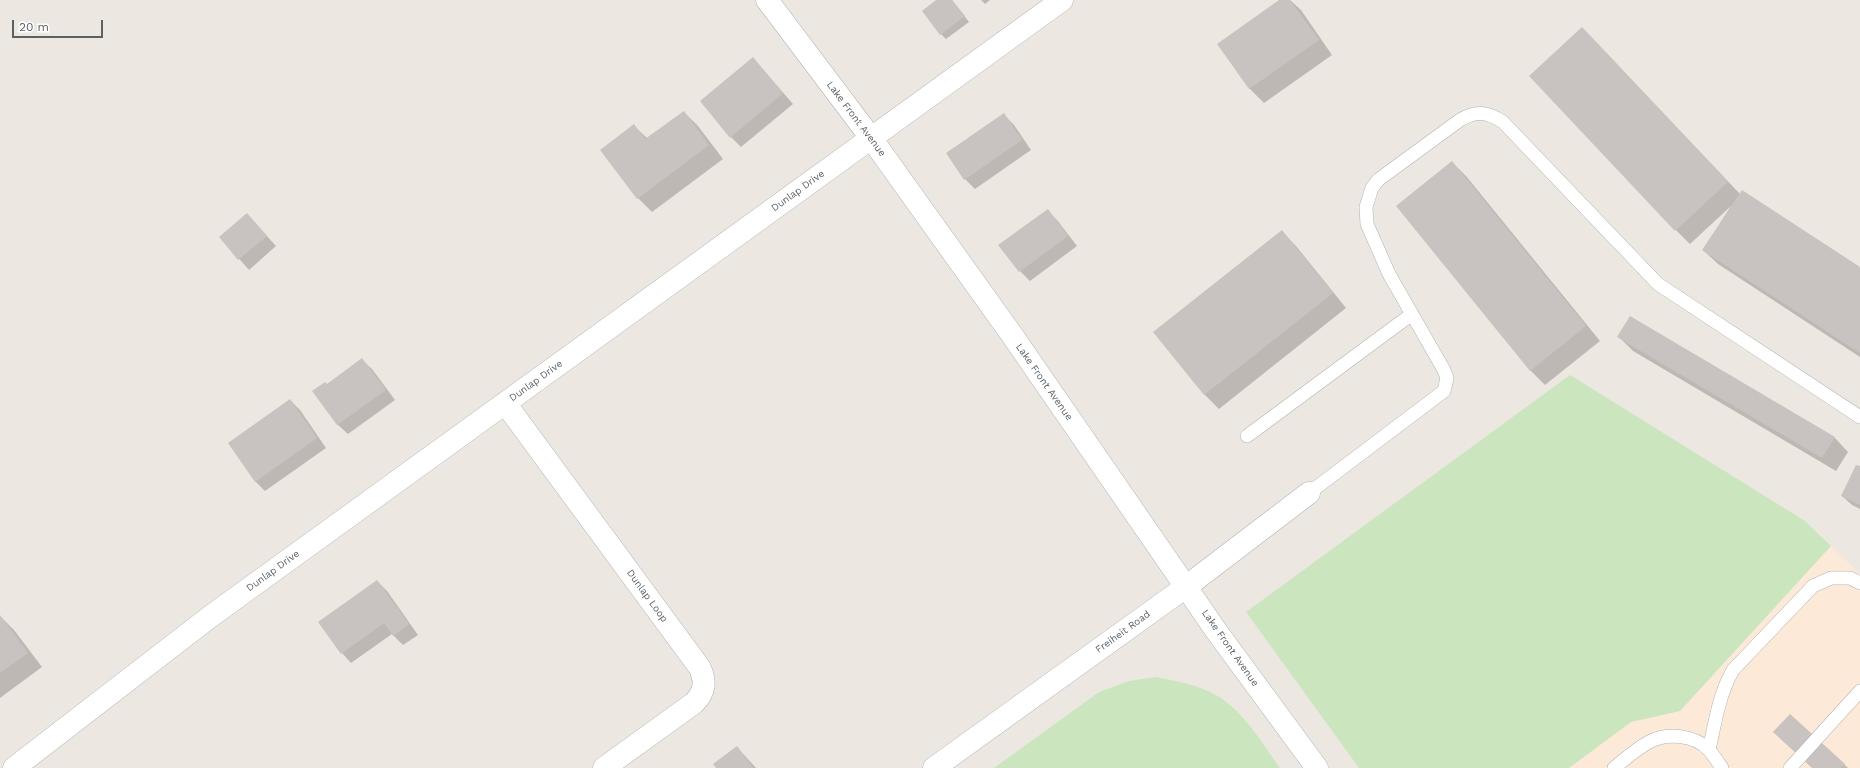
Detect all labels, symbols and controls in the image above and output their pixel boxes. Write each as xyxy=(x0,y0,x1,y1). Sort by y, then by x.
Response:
scale bar xyxy=(14,12,105,38)
text: 20 m xyxy=(19,20,49,34)
street label: Lake Front Avenue xyxy=(824,79,888,159)
street label: Dunlap Drive xyxy=(769,168,827,214)
street label: Lake Front Avenue xyxy=(1013,341,1075,423)
street label: Dunlap Drive xyxy=(507,358,565,404)
street label: Dunlap Drive xyxy=(244,548,302,594)
street label: Dunlap Loop xyxy=(624,567,670,625)
street label: Lake Front Avenue xyxy=(1199,607,1261,689)
street label: Freiheit Road xyxy=(1093,608,1153,656)

